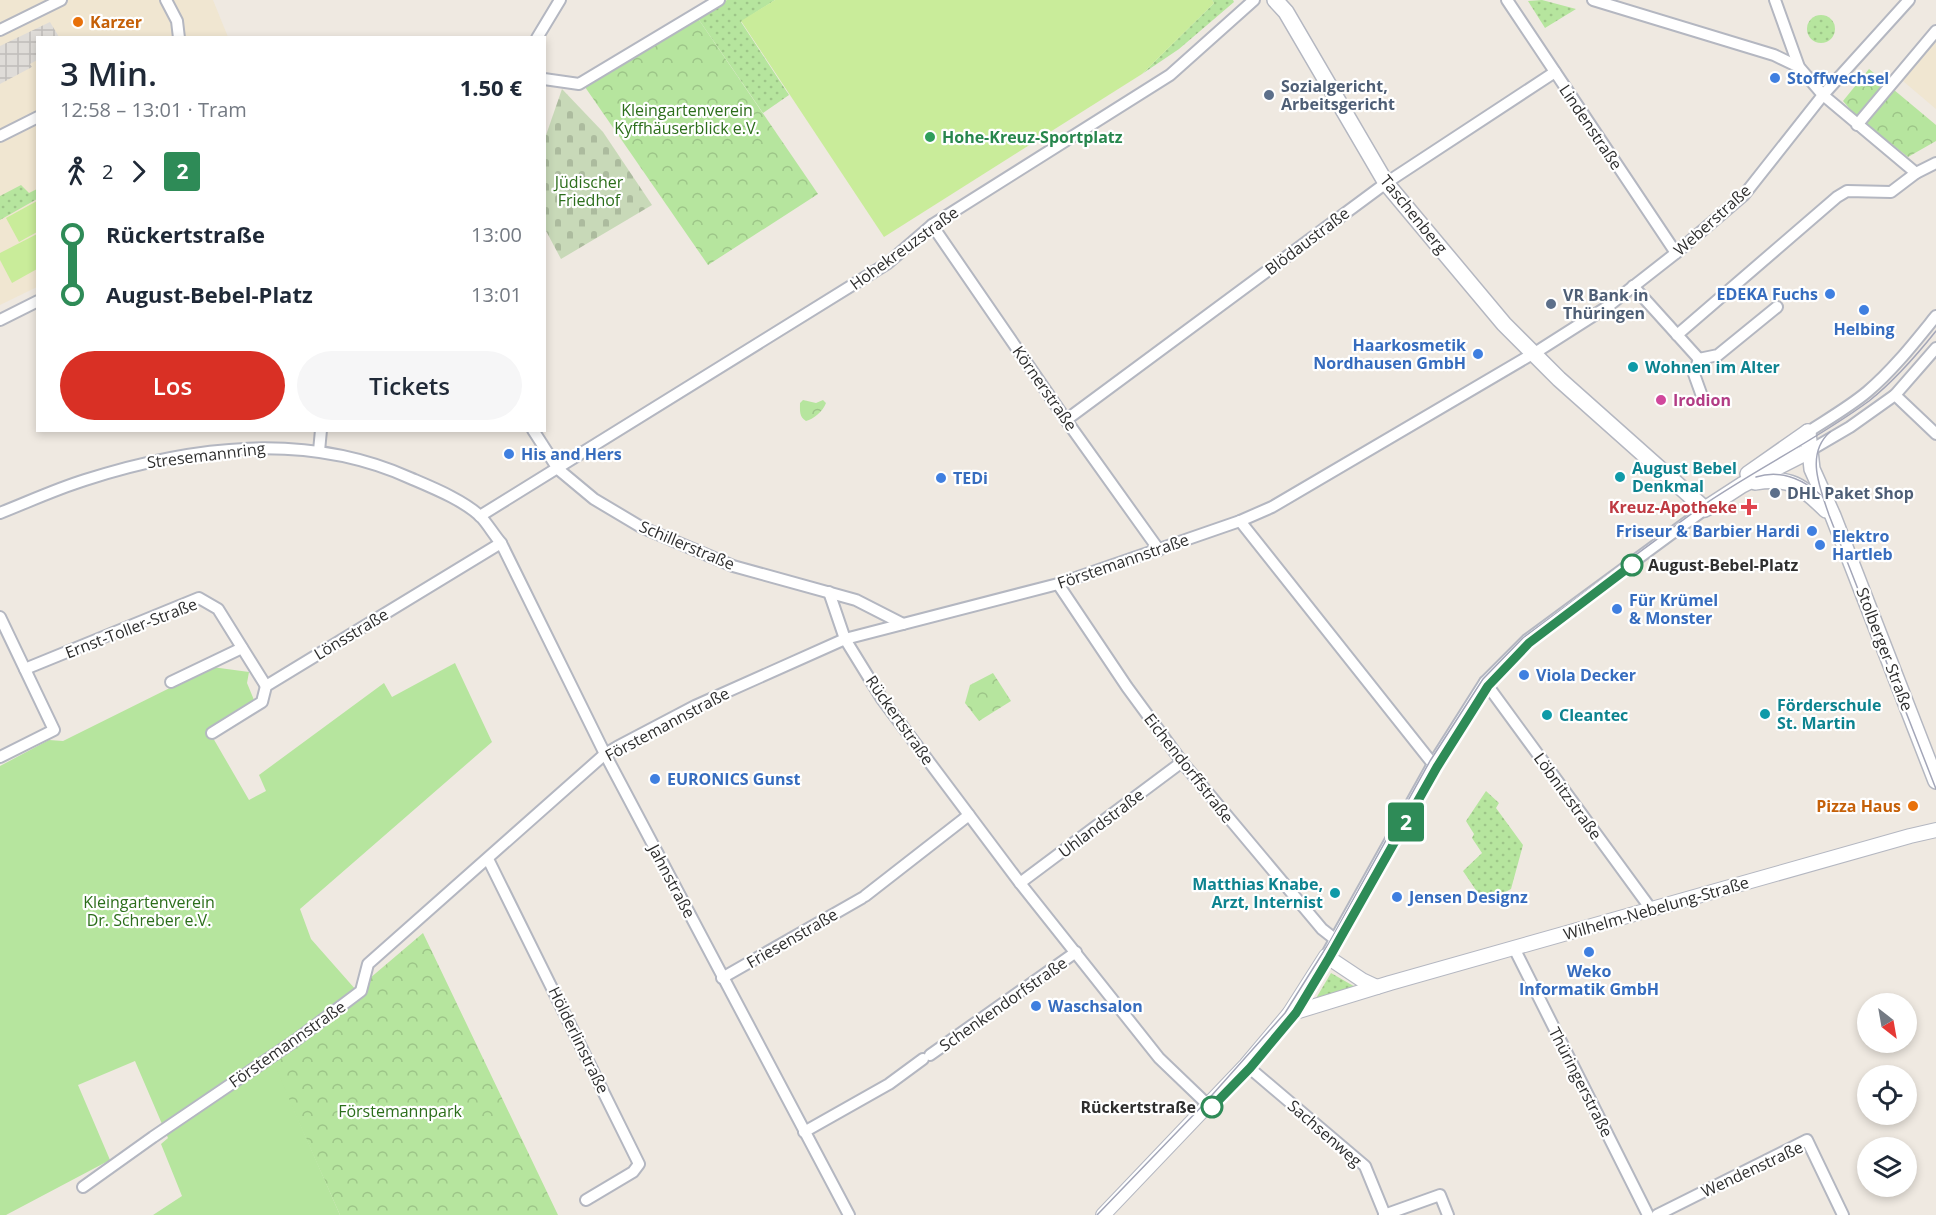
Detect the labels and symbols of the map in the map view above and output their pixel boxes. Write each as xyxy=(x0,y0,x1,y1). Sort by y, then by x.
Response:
place label: Karzer xyxy=(90,11,142,33)
marker: Karzer xyxy=(71,15,85,29)
place label: Stoffwechsel xyxy=(1787,67,1889,89)
marker: Stoffwechsel xyxy=(1768,71,1782,85)
place label: Sozialgericht, Arbeitsgericht xyxy=(1281,75,1395,115)
street label: Lindenstraße xyxy=(1554,80,1628,174)
marker: Sozialgericht, Arbeitsgericht xyxy=(1262,88,1276,102)
park label: Kleingartenverein Kyffhäuserblick e.V. xyxy=(614,99,760,139)
place label: Hohe-Kreuz-Sportplatz xyxy=(942,126,1123,148)
marker: Hohe-Kreuz-Sportplatz xyxy=(923,130,937,144)
street label: Taschenberg xyxy=(1375,170,1453,258)
park label: Jüdischer Friedhof xyxy=(553,171,624,211)
street label: Weberstraße xyxy=(1669,179,1755,261)
street label: Hohekreuzstraße xyxy=(845,201,963,295)
street label: Blödaustraße xyxy=(1260,202,1354,280)
place label: EDEKA Fuchs xyxy=(1716,283,1818,305)
place label: VR Bank in Thüringen xyxy=(1563,284,1649,324)
marker: EDEKA Fuchs xyxy=(1823,287,1837,301)
marker: VR Bank in Thüringen xyxy=(1544,297,1558,311)
marker: Helbing xyxy=(1857,303,1871,317)
place label: Helbing xyxy=(1833,318,1895,340)
place label: Haarkosmetik Nordhausen GmbH xyxy=(1313,334,1466,374)
street label: Körnerstraße xyxy=(1008,341,1082,435)
marker: Haarkosmetik Nordhausen GmbH xyxy=(1471,347,1485,361)
place label: Wohnen im Alter xyxy=(1645,356,1780,378)
marker: Wohnen im Alter xyxy=(1626,360,1640,374)
place label: Irodion xyxy=(1673,389,1731,411)
marker: Irodion xyxy=(1654,393,1668,407)
street label: Stresemannring xyxy=(146,437,267,473)
place label: His and Hers xyxy=(521,443,622,465)
marker: His and Hers xyxy=(502,447,516,461)
place label: August Bebel Denkmal xyxy=(1632,457,1737,497)
place label: TEDi xyxy=(953,467,988,489)
marker: August Bebel Denkmal xyxy=(1613,470,1627,484)
marker: TEDi xyxy=(934,471,948,485)
place label: DHL Paket Shop xyxy=(1787,482,1914,504)
marker: DHL Paket Shop xyxy=(1768,486,1782,500)
place label: Kreuz-Apotheke xyxy=(1609,496,1737,518)
marker: Kreuz-Apotheke xyxy=(1742,500,1756,514)
street label: Schillerstraße xyxy=(636,515,738,575)
place label: Friseur & Barbier Hardi xyxy=(1616,520,1800,542)
marker: Friseur & Barbier Hardi xyxy=(1805,524,1819,538)
place label: Elektro Hartleb xyxy=(1832,525,1893,565)
street label: Förstemannstraße xyxy=(1054,528,1192,594)
marker: Elektro Hartleb xyxy=(1813,538,1827,552)
marker: August-Bebel-Platz xyxy=(1621,554,1643,576)
place label: August-Bebel-Platz xyxy=(1648,554,1799,576)
street label: Stolberger Straße xyxy=(1851,584,1919,714)
place label: Für Krümel & Monster xyxy=(1629,589,1718,629)
street label: Ernst-Toller-Straße xyxy=(62,593,200,663)
marker: Für Krümel & Monster xyxy=(1610,602,1624,616)
street label: Lönsstraße xyxy=(310,603,392,665)
place label: Viola Decker xyxy=(1536,664,1636,686)
marker: Viola Decker xyxy=(1517,668,1531,682)
street label: Rückertstraße xyxy=(861,671,939,769)
street label: Förstemannstraße xyxy=(601,682,733,766)
place label: Förderschule St. Martin xyxy=(1777,694,1881,734)
place label: Cleantec xyxy=(1559,704,1628,726)
marker: Förderschule St. Martin xyxy=(1758,707,1772,721)
marker: Cleantec xyxy=(1540,708,1554,722)
street label: Eichendorffstraße xyxy=(1139,709,1239,827)
street label: Löbnitzstraße xyxy=(1529,748,1607,844)
place label: EURONICS Gunst xyxy=(667,768,800,790)
marker: EURONICS Gunst xyxy=(648,772,662,786)
street label: Uhlandstraße xyxy=(1054,784,1148,862)
place label: Pizza Haus xyxy=(1816,795,1901,817)
marker: Pizza Haus xyxy=(1906,799,1920,813)
line badge: 2 xyxy=(1386,802,1426,842)
street label: Jahnstraße xyxy=(642,839,701,922)
street label: Wilhelm-Nebelung-Straße xyxy=(1561,871,1751,945)
place label: Matthias Knabe, Arzt, Internist xyxy=(1192,873,1323,913)
marker: Matthias Knabe, Arzt, Internist xyxy=(1328,886,1342,900)
place label: Jensen Designz xyxy=(1407,886,1528,908)
marker: Jensen Designz xyxy=(1390,890,1404,904)
park label: Kleingartenverein Dr. Schreber e.V. xyxy=(83,891,215,931)
street label: Friesenstraße xyxy=(742,903,842,973)
marker: Weko Informatik GmbH xyxy=(1582,945,1596,959)
street label: Schenkendorfstraße xyxy=(935,952,1071,1056)
place label: Weko Informatik GmbH xyxy=(1519,960,1659,1000)
street label: Hölderlinstraße xyxy=(544,983,614,1097)
north arrow xyxy=(1857,993,1917,1053)
street label: Förstemannstraße xyxy=(224,995,350,1093)
place label: Waschsalon xyxy=(1048,995,1143,1017)
marker: Waschsalon xyxy=(1029,999,1043,1013)
street label: Thüringerstraße xyxy=(1544,1023,1618,1141)
street label: Sachsenweg xyxy=(1283,1095,1367,1172)
place label: Rückertstraße xyxy=(1080,1096,1196,1118)
marker: Rückertstraße xyxy=(1201,1096,1223,1118)
park label: Förstemannpark xyxy=(338,1100,462,1122)
street label: Wendenstraße xyxy=(1698,1136,1806,1202)

